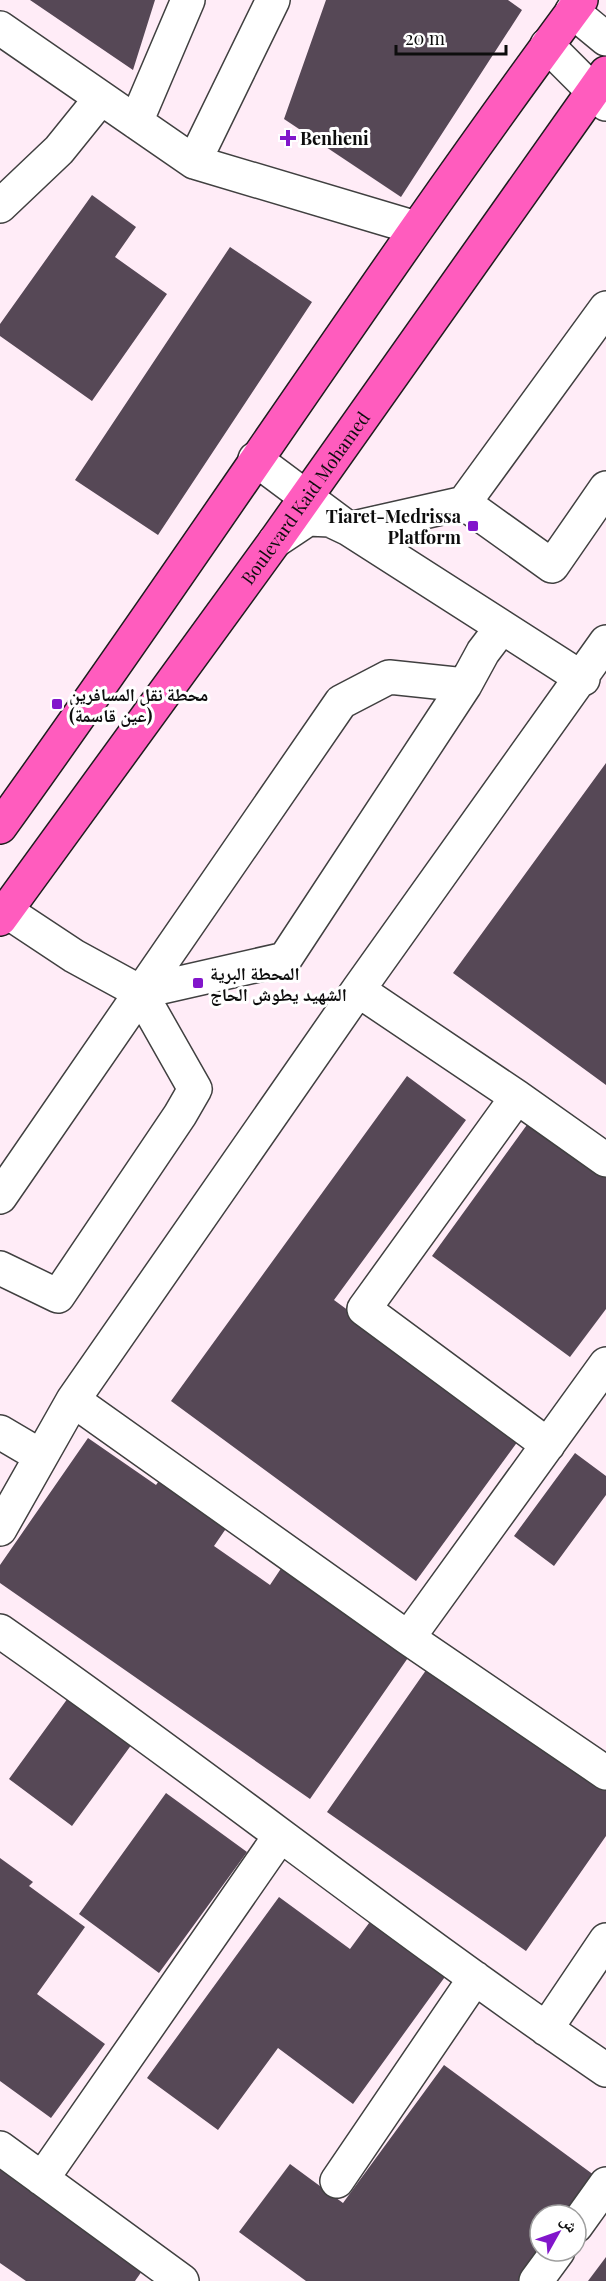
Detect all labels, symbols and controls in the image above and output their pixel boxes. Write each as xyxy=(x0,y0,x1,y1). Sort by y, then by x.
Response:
scale bar xyxy=(396,18,506,56)
text: 20 m xyxy=(405,26,445,50)
place label: Benheni xyxy=(300,126,369,150)
marker: Benheni xyxy=(281,131,295,145)
street label: Boulevard Kaid Mohamed xyxy=(235,406,375,589)
place label: Tiaret-Medrissa Platform xyxy=(326,504,462,549)
marker: Tiaret-Medrissa Platform xyxy=(466,519,480,533)
place label: محطة نقل المسافرين (عين قاسمة) xyxy=(69,682,208,727)
marker: محطة نقل المسافرين (عين قاسمة) xyxy=(50,697,64,711)
place label: المحطة البرية الشهيد يطوش الحاج xyxy=(210,961,347,1006)
marker: المحطة البرية الشهيد يطوش الحاج xyxy=(191,976,205,990)
north arrow xyxy=(528,2203,588,2263)
text: ش xyxy=(556,2210,583,2236)

